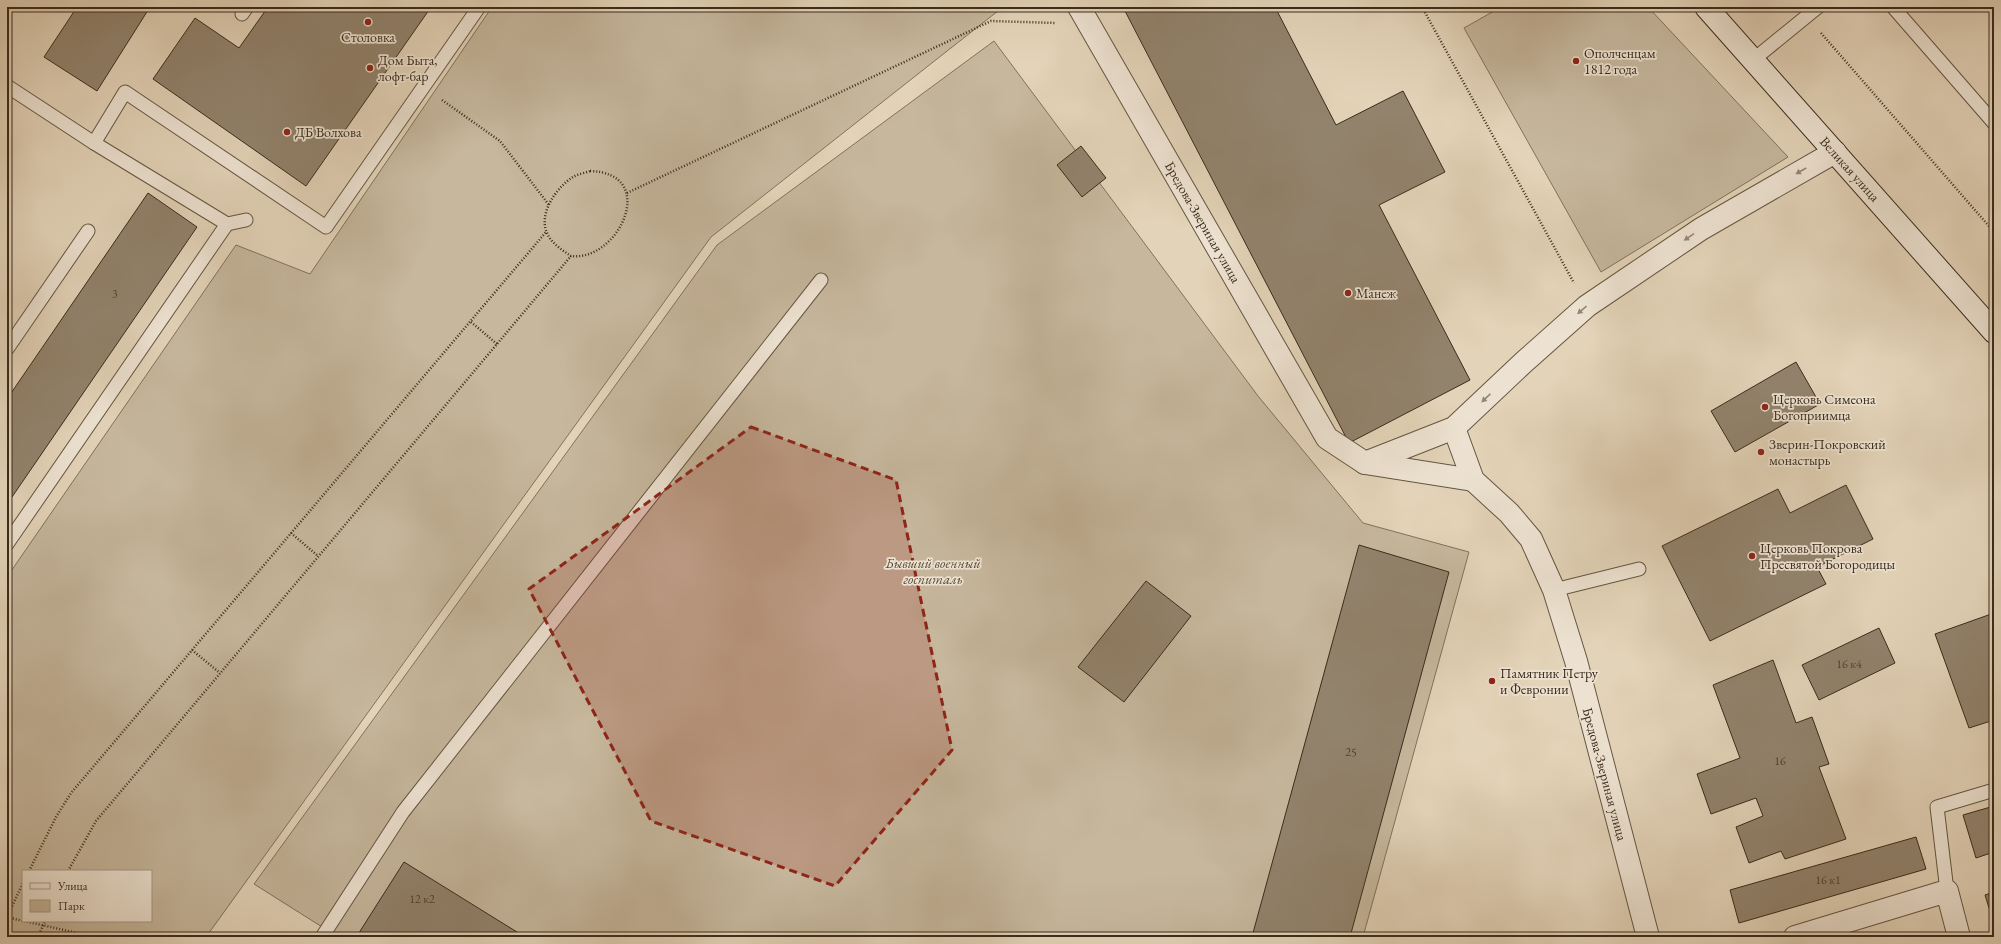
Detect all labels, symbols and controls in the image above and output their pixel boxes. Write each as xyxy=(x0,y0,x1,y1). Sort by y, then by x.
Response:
marker: Столовка xyxy=(363,17,373,27)
place label: Столовка xyxy=(341,28,395,46)
place label: Ополченцам 1812 года xyxy=(1584,44,1656,78)
place label: Дом Быта, лофт-бар xyxy=(378,51,438,85)
marker: Ополченцам 1812 года xyxy=(1571,56,1581,66)
marker: Дом Быта, лофт-бар xyxy=(365,63,375,73)
place label: ДБ Волхова xyxy=(295,123,362,141)
marker: ДБ Волхова xyxy=(282,127,292,137)
street label: Великая улица xyxy=(1816,133,1884,206)
street label: Бредова-Звериная улица xyxy=(1161,158,1245,286)
one-way arrow xyxy=(1795,168,1807,175)
one-way arrow xyxy=(1684,233,1694,241)
place label: Манеж xyxy=(1356,284,1396,302)
house number: 3 xyxy=(112,286,118,302)
marker: Манеж xyxy=(1343,288,1353,298)
one-way arrow xyxy=(1577,306,1587,315)
place label: Церковь Симеона Богоприимца xyxy=(1773,390,1876,424)
one-way arrow xyxy=(1481,393,1491,403)
marker: Церковь Симеона Богоприимца xyxy=(1760,402,1770,412)
place label: Зверин-Покровский монастырь xyxy=(1769,435,1886,469)
marker: Зверин-Покровский монастырь xyxy=(1756,447,1766,457)
place label: Церковь Покрова Пресвятой Богородицы xyxy=(1760,539,1895,573)
marker: Церковь Покрова Пресвятой Богородицы xyxy=(1747,551,1757,561)
park label: Бывший военный госпиталь xyxy=(884,554,981,588)
house number: 16 к4 xyxy=(1836,656,1862,672)
place label: Памятник Петру и Февронии xyxy=(1500,664,1599,698)
marker: Памятник Петру и Февронии xyxy=(1487,676,1497,686)
street label: Бредова-Звериная улица xyxy=(1579,705,1632,843)
house number: 25 xyxy=(1345,744,1357,760)
house number: 16 xyxy=(1774,753,1786,769)
legend xyxy=(22,870,152,922)
house number: 16 к1 xyxy=(1815,872,1841,888)
text: Улица xyxy=(57,878,88,894)
house number: 12 к2 xyxy=(409,891,435,907)
text: Парк xyxy=(58,898,85,914)

